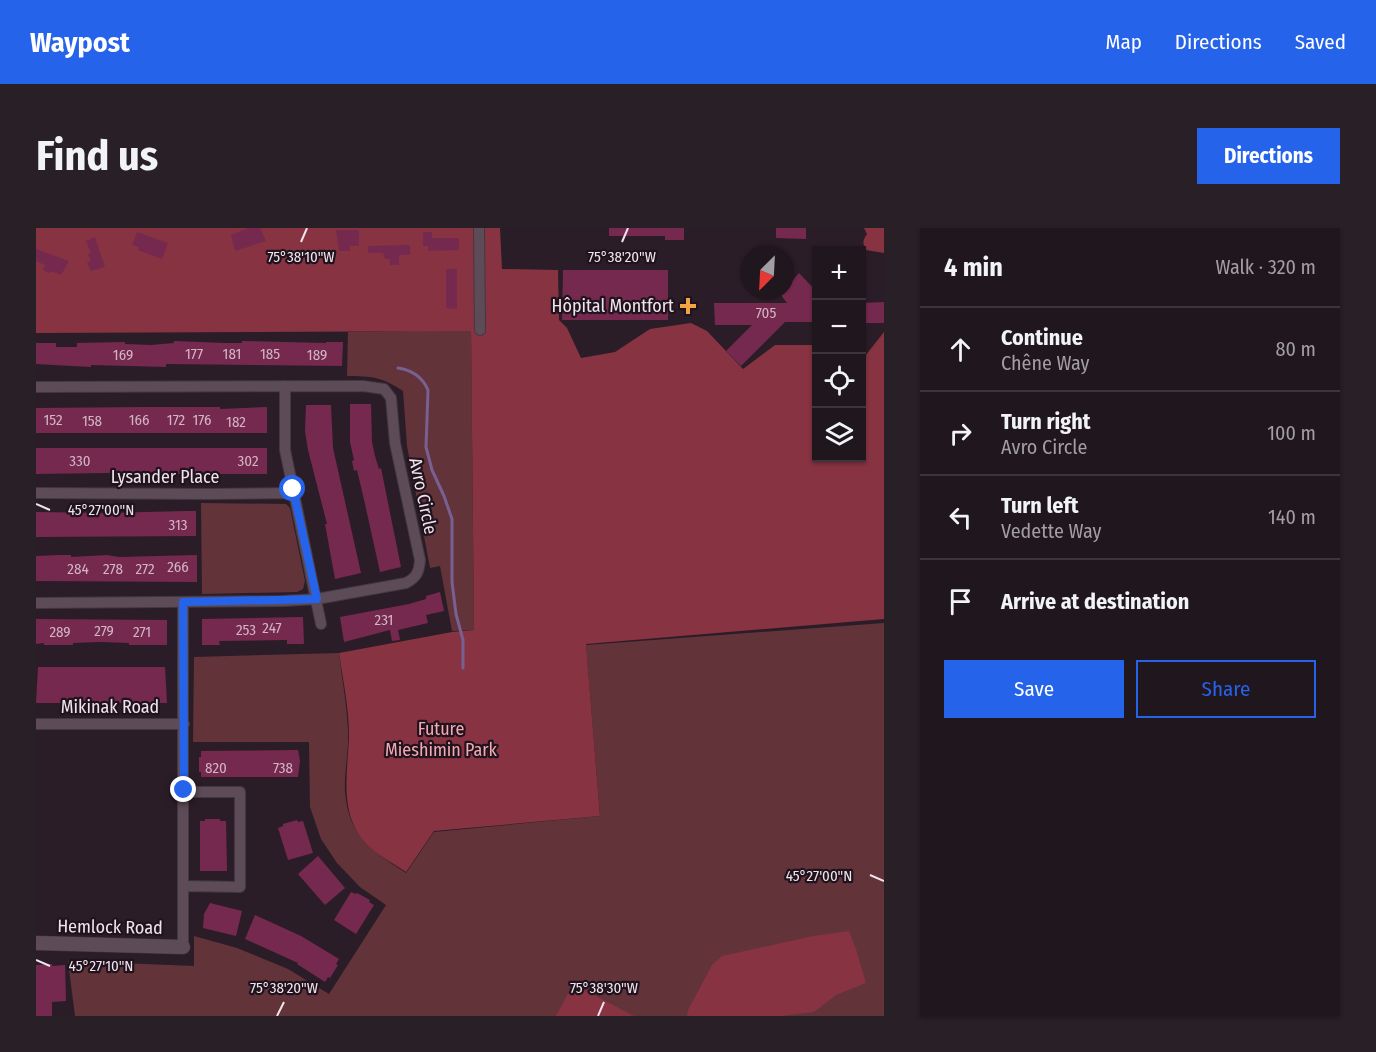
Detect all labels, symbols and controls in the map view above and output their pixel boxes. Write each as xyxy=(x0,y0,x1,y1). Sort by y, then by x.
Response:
text: Waypost xyxy=(30,26,130,59)
text: Map xyxy=(1105,29,1142,55)
text: Directions xyxy=(1175,29,1262,55)
text: Saved xyxy=(1295,29,1346,55)
button: Directions xyxy=(1197,128,1340,184)
text: Find us xyxy=(36,131,158,181)
north arrow xyxy=(740,246,794,300)
map controls xyxy=(812,246,866,462)
button: + xyxy=(812,246,866,300)
text: 75°38'10"W xyxy=(267,248,335,266)
text: 75°38'20"W xyxy=(588,248,656,266)
text: 4 min xyxy=(944,252,1003,283)
text: Walk · 320 m xyxy=(1216,255,1316,279)
place label: Hôpital Montfort xyxy=(552,295,674,317)
marker: Hôpital Montfort xyxy=(679,297,697,315)
button: − xyxy=(812,300,866,354)
house number: 705 xyxy=(756,304,776,322)
text: Continue xyxy=(1001,324,1083,351)
icon: ahead xyxy=(944,333,977,366)
text: 80 m xyxy=(1276,337,1316,361)
house number: 177 xyxy=(185,345,203,363)
house number: 181 xyxy=(223,345,241,363)
house number: 185 xyxy=(260,345,280,363)
house number: 169 xyxy=(113,346,133,364)
house number: 189 xyxy=(307,346,327,364)
text: Chêne Way xyxy=(1001,351,1089,375)
button: locate xyxy=(812,354,866,408)
button: layers xyxy=(812,408,866,462)
text: Turn right xyxy=(1001,408,1090,435)
house number: 152 xyxy=(43,411,63,429)
house number: 166 xyxy=(129,411,149,429)
house number: 172 xyxy=(167,411,186,429)
house number: 176 xyxy=(192,411,212,429)
house number: 158 xyxy=(82,412,102,430)
house number: 182 xyxy=(226,413,246,431)
icon: right xyxy=(944,417,977,450)
text: 100 m xyxy=(1267,421,1316,445)
text: Avro Circle xyxy=(1001,435,1087,459)
house number: 330 xyxy=(69,452,91,470)
house number: 302 xyxy=(237,452,259,470)
street label: Avro Circle xyxy=(404,456,442,536)
street label: Lysander Place xyxy=(111,466,219,488)
route start xyxy=(279,475,305,501)
text: Turn left xyxy=(1001,492,1079,519)
text: 45°27'00"N xyxy=(68,501,134,519)
icon: left xyxy=(944,501,977,534)
text: 140 m xyxy=(1268,505,1316,529)
house number: 313 xyxy=(168,516,188,534)
text: Vedette Way xyxy=(1001,519,1101,543)
house number: 266 xyxy=(167,558,189,576)
house number: 284 xyxy=(67,560,89,578)
house number: 278 xyxy=(103,560,123,578)
house number: 272 xyxy=(135,560,155,578)
icon: arrive xyxy=(944,585,977,618)
text: Arrive at destination xyxy=(1001,588,1189,615)
house number: 231 xyxy=(375,611,393,629)
house number: 247 xyxy=(262,619,282,637)
house number: 253 xyxy=(236,621,256,639)
house number: 279 xyxy=(94,622,114,640)
house number: 289 xyxy=(49,623,71,641)
house number: 271 xyxy=(133,623,151,641)
button: Save xyxy=(944,660,1124,718)
button: Share xyxy=(1136,660,1316,718)
street label: Mikinak Road xyxy=(61,696,159,718)
park label: Future Mieshimin Park xyxy=(385,718,498,761)
house number: 820 xyxy=(205,759,227,777)
house number: 738 xyxy=(273,759,293,777)
route end xyxy=(170,776,196,802)
text: 45°27'00"N xyxy=(786,867,852,885)
street label: Hemlock Road xyxy=(57,915,163,939)
text: 45°27'10"N xyxy=(69,957,133,975)
text: 75°38'20"W xyxy=(250,979,318,997)
text: 75°38'30"W xyxy=(570,979,638,997)

